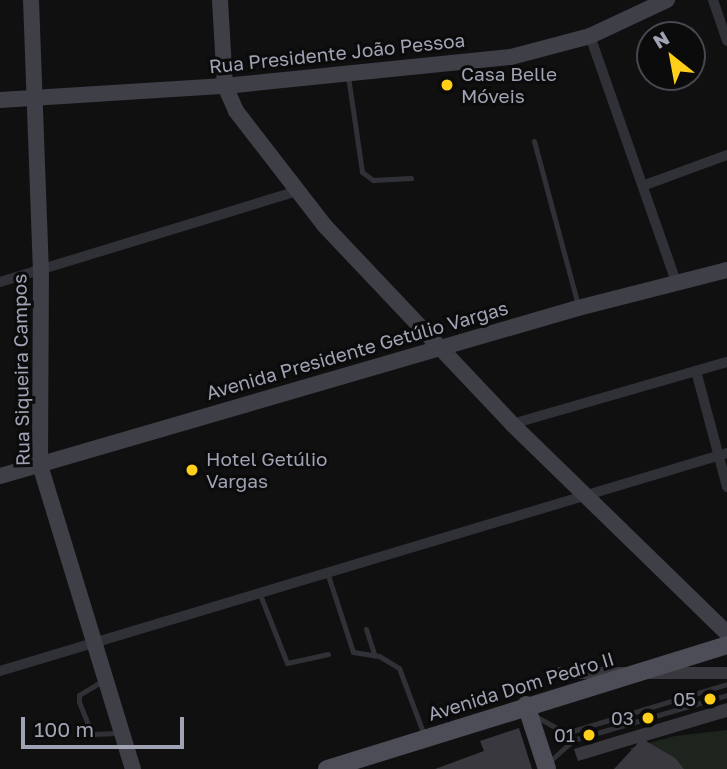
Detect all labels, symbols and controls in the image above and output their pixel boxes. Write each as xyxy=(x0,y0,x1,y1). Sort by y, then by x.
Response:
north arrow xyxy=(636,21,706,91)
text: N xyxy=(649,26,673,53)
street label: Rua Presidente João Pessoa xyxy=(208,28,466,78)
place label: Casa Belle Móveis xyxy=(461,63,557,107)
marker: Casa Belle Móveis xyxy=(439,77,455,93)
street label: Rua Siqueira Campos xyxy=(8,274,34,466)
street label: Avenida Presidente Getúlio Vargas xyxy=(203,296,511,404)
place label: Hotel Getúlio Vargas xyxy=(206,448,327,492)
marker: Hotel Getúlio Vargas xyxy=(184,462,200,478)
street label: Avenida Dom Pedro II xyxy=(425,647,617,725)
place label: 05 xyxy=(673,688,696,710)
marker: 05 xyxy=(702,691,718,707)
scale bar xyxy=(24,702,187,746)
place label: 03 xyxy=(611,707,634,729)
marker: 03 xyxy=(640,710,656,726)
text: 100 m xyxy=(34,716,94,742)
place label: 01 xyxy=(554,724,575,746)
marker: 01 xyxy=(581,727,597,743)

